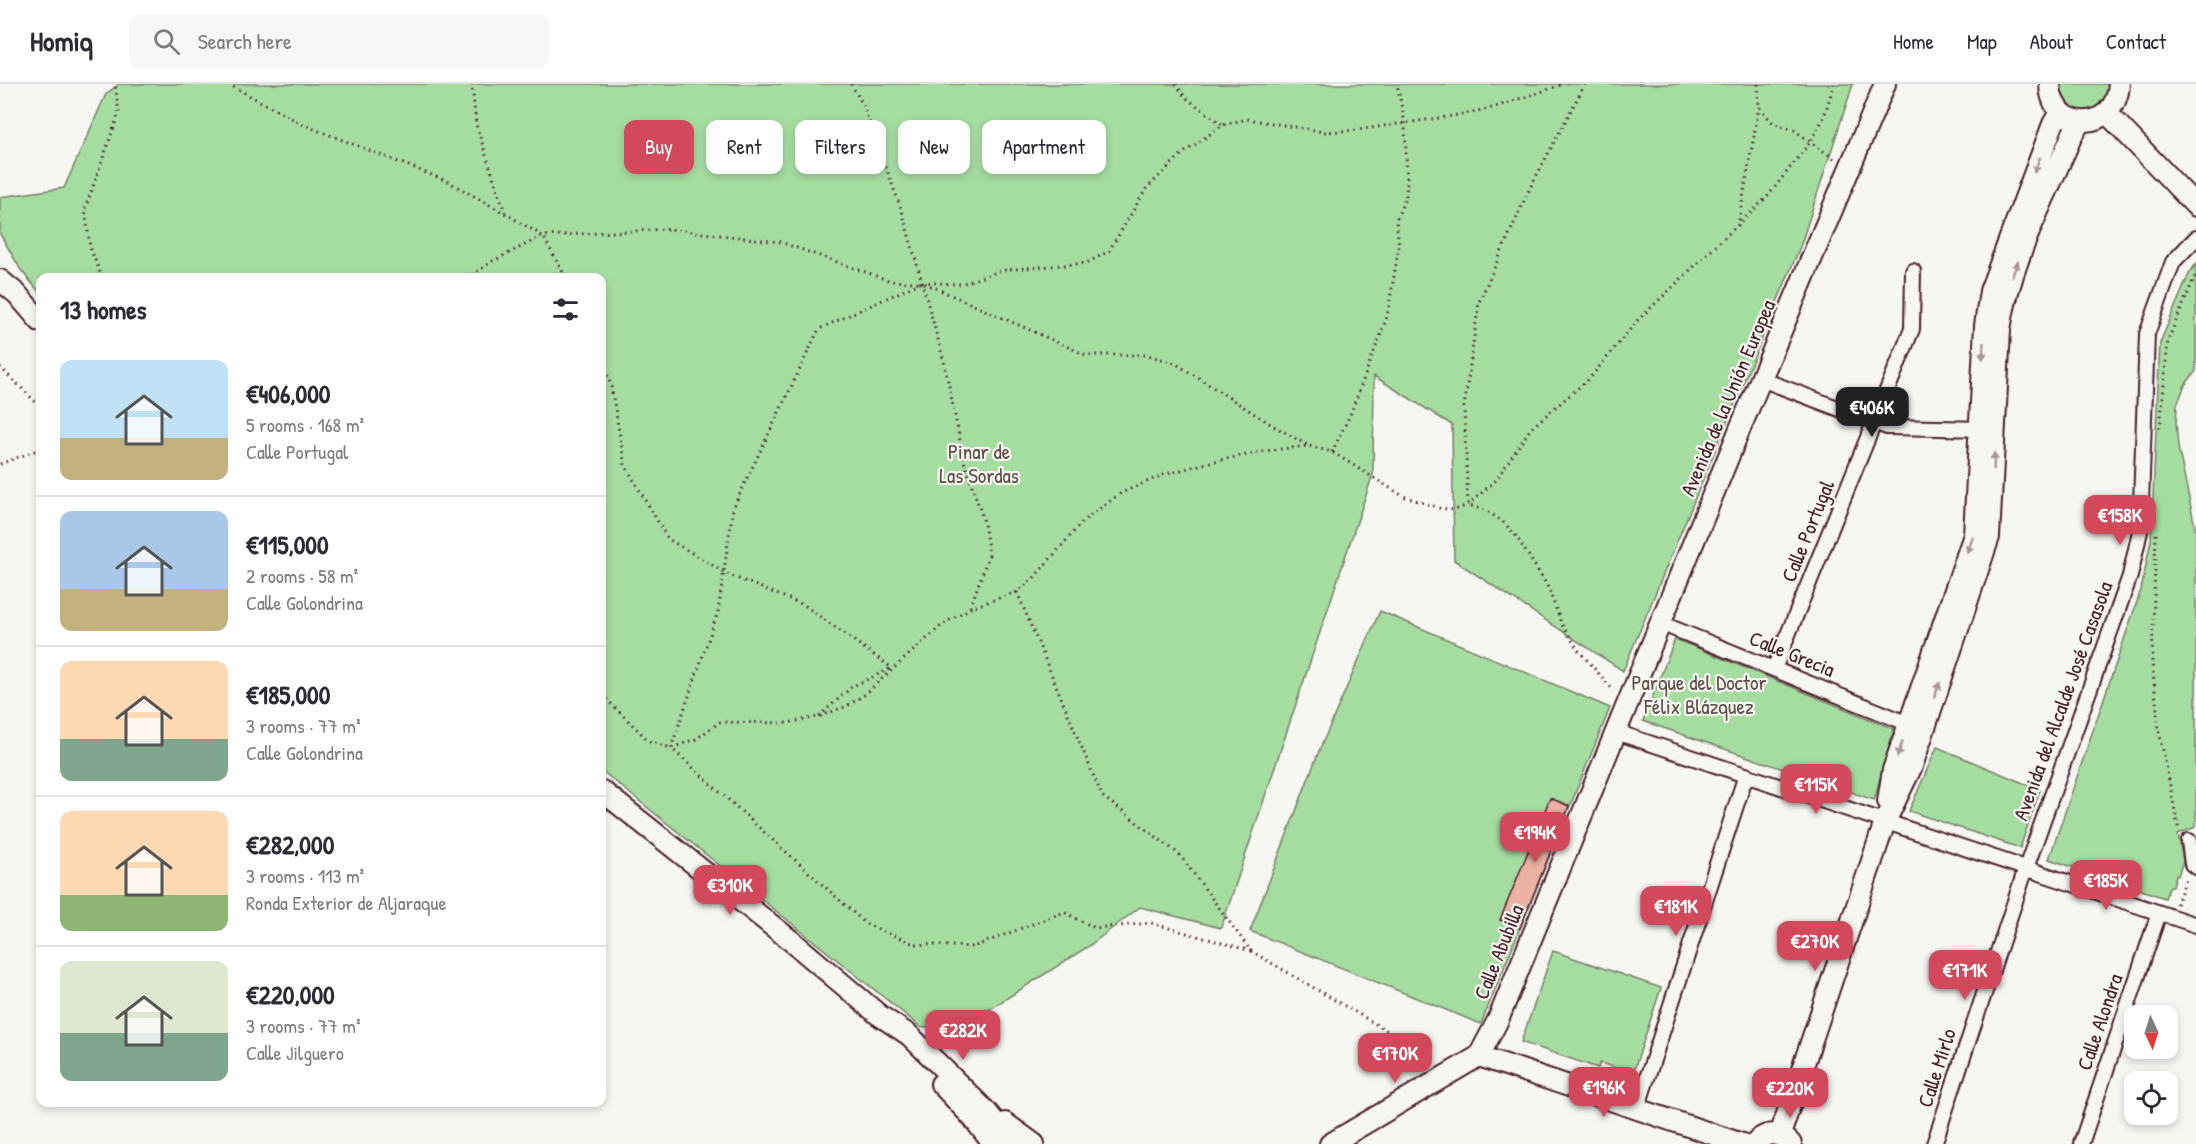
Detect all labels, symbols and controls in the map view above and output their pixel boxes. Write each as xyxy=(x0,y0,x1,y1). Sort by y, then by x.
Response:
search box xyxy=(129,14,549,68)
text: Homiq xyxy=(30,22,93,60)
icon: search xyxy=(150,25,183,58)
text: Search here xyxy=(198,26,292,56)
text: Home xyxy=(1893,27,1934,56)
text: Map xyxy=(1967,27,1997,56)
text: About xyxy=(2030,27,2073,56)
text: Contact xyxy=(2106,27,2166,56)
chip: Buy xyxy=(624,120,694,174)
chip: Rent xyxy=(706,120,783,174)
chip: Filters xyxy=(795,120,886,174)
chip: New xyxy=(898,120,970,174)
chip: Apartment xyxy=(982,120,1106,174)
one-way arrow xyxy=(2032,157,2042,175)
one-way arrow xyxy=(2010,259,2020,277)
text: 13 homes xyxy=(60,292,147,327)
icon: filters xyxy=(549,293,582,326)
street label: Avenida de la Unión Europea xyxy=(1673,295,1782,501)
one-way arrow xyxy=(1979,342,1988,361)
text: €406,000 xyxy=(246,376,330,411)
icon: home xyxy=(108,384,180,456)
pin: €406K xyxy=(1830,387,1914,438)
text: €406K xyxy=(1850,393,1894,420)
text: 5 rooms · 168 m² xyxy=(246,411,364,438)
park label: Pinar de Las Sordas xyxy=(939,437,1019,490)
text: Calle Portugal xyxy=(246,438,348,465)
one-way arrow xyxy=(1989,452,1998,471)
street label: Calle Portugal xyxy=(1774,475,1841,586)
pin: €158K xyxy=(2078,495,2162,546)
text: €158K xyxy=(2098,501,2142,528)
text: €115,000 xyxy=(246,527,329,562)
icon: home xyxy=(108,535,180,607)
one-way arrow xyxy=(1965,536,1975,554)
text: 2 rooms · 58 m² xyxy=(246,562,358,589)
street label: Avenida del Alcalde José Casasola xyxy=(2006,577,2119,824)
text: Calle Golondrina xyxy=(246,589,363,616)
street label: Calle Grecia xyxy=(1745,623,1839,684)
park label: Parque del Doctor Félix Blázquez xyxy=(1631,668,1767,721)
text: €185,000 xyxy=(246,677,330,712)
one-way arrow xyxy=(1933,681,1943,699)
icon: home xyxy=(108,685,180,757)
text: 3 rooms · 77 m² xyxy=(246,712,360,739)
text: Calle Golondrina xyxy=(246,739,363,766)
one-way arrow xyxy=(1894,740,1904,758)
pin: €115K xyxy=(1774,764,1858,815)
text: €115K xyxy=(1794,770,1838,797)
pin: €194K xyxy=(1493,812,1577,863)
text: €194K xyxy=(1514,818,1556,845)
text: €282,000 xyxy=(246,827,334,862)
icon: home xyxy=(108,835,180,907)
pin: €185K xyxy=(2064,860,2148,911)
text: 3 rooms · 113 m² xyxy=(246,862,364,889)
pin: €310K xyxy=(688,865,772,916)
text: €185K xyxy=(2084,866,2128,893)
text: €310K xyxy=(707,871,753,898)
pin: €181K xyxy=(1634,886,1718,937)
text: Ronda Exterior de Aljaraque xyxy=(246,889,446,916)
text: €181K xyxy=(1654,892,1698,919)
street label: Calle Abubilla xyxy=(1466,900,1531,1004)
pin: €270K xyxy=(1773,921,1857,972)
text: €270K xyxy=(1791,927,1839,954)
pin: €171K xyxy=(1923,950,2007,1001)
text: €171K xyxy=(1943,956,1987,983)
street label: Calle Alondra xyxy=(2069,970,2130,1074)
text: €220,000 xyxy=(246,977,335,1012)
icon: home xyxy=(108,985,180,1057)
north arrow xyxy=(2124,1005,2178,1059)
map controls xyxy=(2124,1005,2178,1125)
pin: €282K xyxy=(921,1010,1005,1061)
text: 3 rooms · 77 m² xyxy=(246,1012,360,1039)
text: €282K xyxy=(939,1016,987,1043)
street label: Calle Mirlo xyxy=(1910,1025,1963,1111)
pin: €170K xyxy=(1353,1033,1437,1084)
text: Calle Jilguero xyxy=(246,1039,344,1066)
text: €170K xyxy=(1372,1039,1418,1066)
pin: €196K xyxy=(1562,1067,1646,1118)
pin: €220K xyxy=(1748,1068,1832,1119)
button: locate xyxy=(2124,1071,2178,1125)
text: €196K xyxy=(1583,1073,1625,1100)
text: €220K xyxy=(1766,1074,1814,1101)

